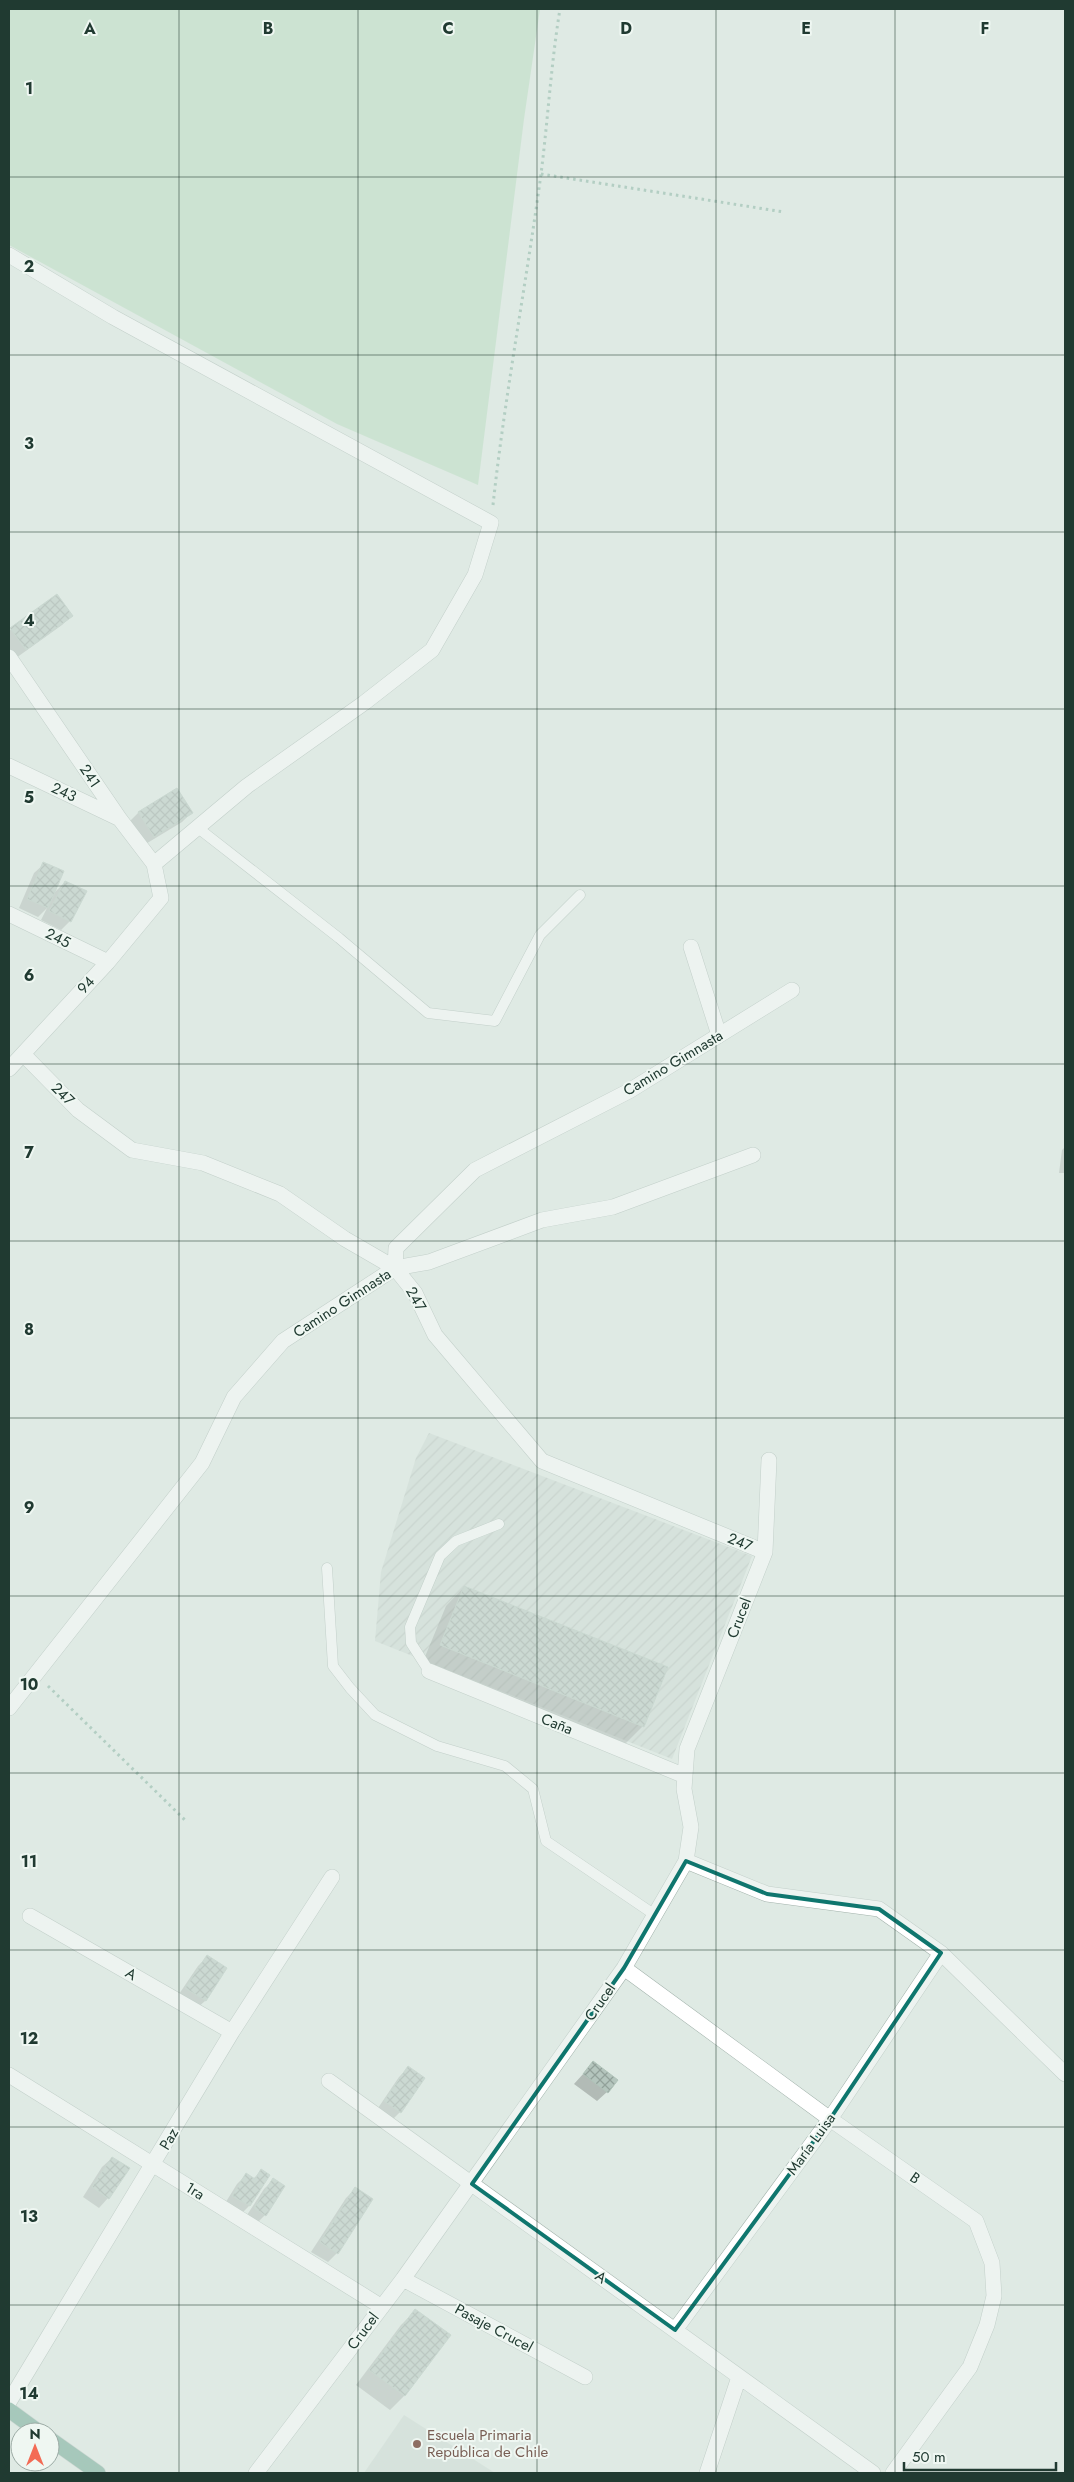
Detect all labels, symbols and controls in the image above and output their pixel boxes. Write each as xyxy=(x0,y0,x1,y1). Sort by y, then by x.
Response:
text: A xyxy=(83,17,96,40)
text: B xyxy=(263,17,273,40)
text: C xyxy=(442,17,454,40)
text: D xyxy=(620,17,632,40)
text: E xyxy=(801,17,811,40)
text: F xyxy=(981,17,989,40)
text: 1 xyxy=(25,77,33,100)
text: 2 xyxy=(24,255,34,278)
text: 3 xyxy=(24,432,34,455)
text: 4 xyxy=(23,609,35,632)
street label: 241 xyxy=(74,760,106,792)
street label: 243 xyxy=(48,777,80,807)
text: 5 xyxy=(24,786,34,809)
street label: 245 xyxy=(42,922,74,954)
text: 6 xyxy=(24,964,34,987)
street label: 94 xyxy=(72,971,100,999)
street label: Camino Gimnasta xyxy=(619,1025,727,1101)
street label: 247 xyxy=(46,1077,80,1111)
text: 7 xyxy=(24,1141,34,1164)
street label: Camino Gimnasta xyxy=(289,1263,395,1343)
street label: 247 xyxy=(400,1283,432,1316)
text: 8 xyxy=(24,1318,34,1341)
text: 9 xyxy=(24,1496,34,1519)
street label: 247 xyxy=(724,1527,756,1557)
street label: Crucel xyxy=(721,1595,757,1641)
text: 10 xyxy=(20,1673,38,1696)
street label: Caña xyxy=(538,1708,576,1740)
text: 11 xyxy=(21,1850,37,1873)
street label: A xyxy=(121,1962,141,1986)
street label: Crucel xyxy=(579,1979,621,2025)
text: 12 xyxy=(20,2027,38,2050)
street label: María Luisa xyxy=(781,2109,841,2179)
street label: Paz xyxy=(154,2124,184,2154)
street label: B xyxy=(905,2167,925,2189)
street label: 1ra xyxy=(181,2177,209,2205)
text: 13 xyxy=(20,2205,38,2228)
street label: A xyxy=(591,2265,612,2289)
street label: Pasaje Crucel xyxy=(451,2298,537,2358)
street label: Crucel xyxy=(342,2308,384,2354)
text: 14 xyxy=(19,2382,39,2405)
north arrow xyxy=(10,2422,60,2472)
text: N xyxy=(29,2424,41,2444)
place label: Escuela Primaria República de Chile xyxy=(427,2424,549,2463)
marker: Escuela Primaria República de Chile xyxy=(411,2438,423,2450)
scale bar xyxy=(904,2440,1056,2472)
text: 50 m xyxy=(912,2446,946,2468)

